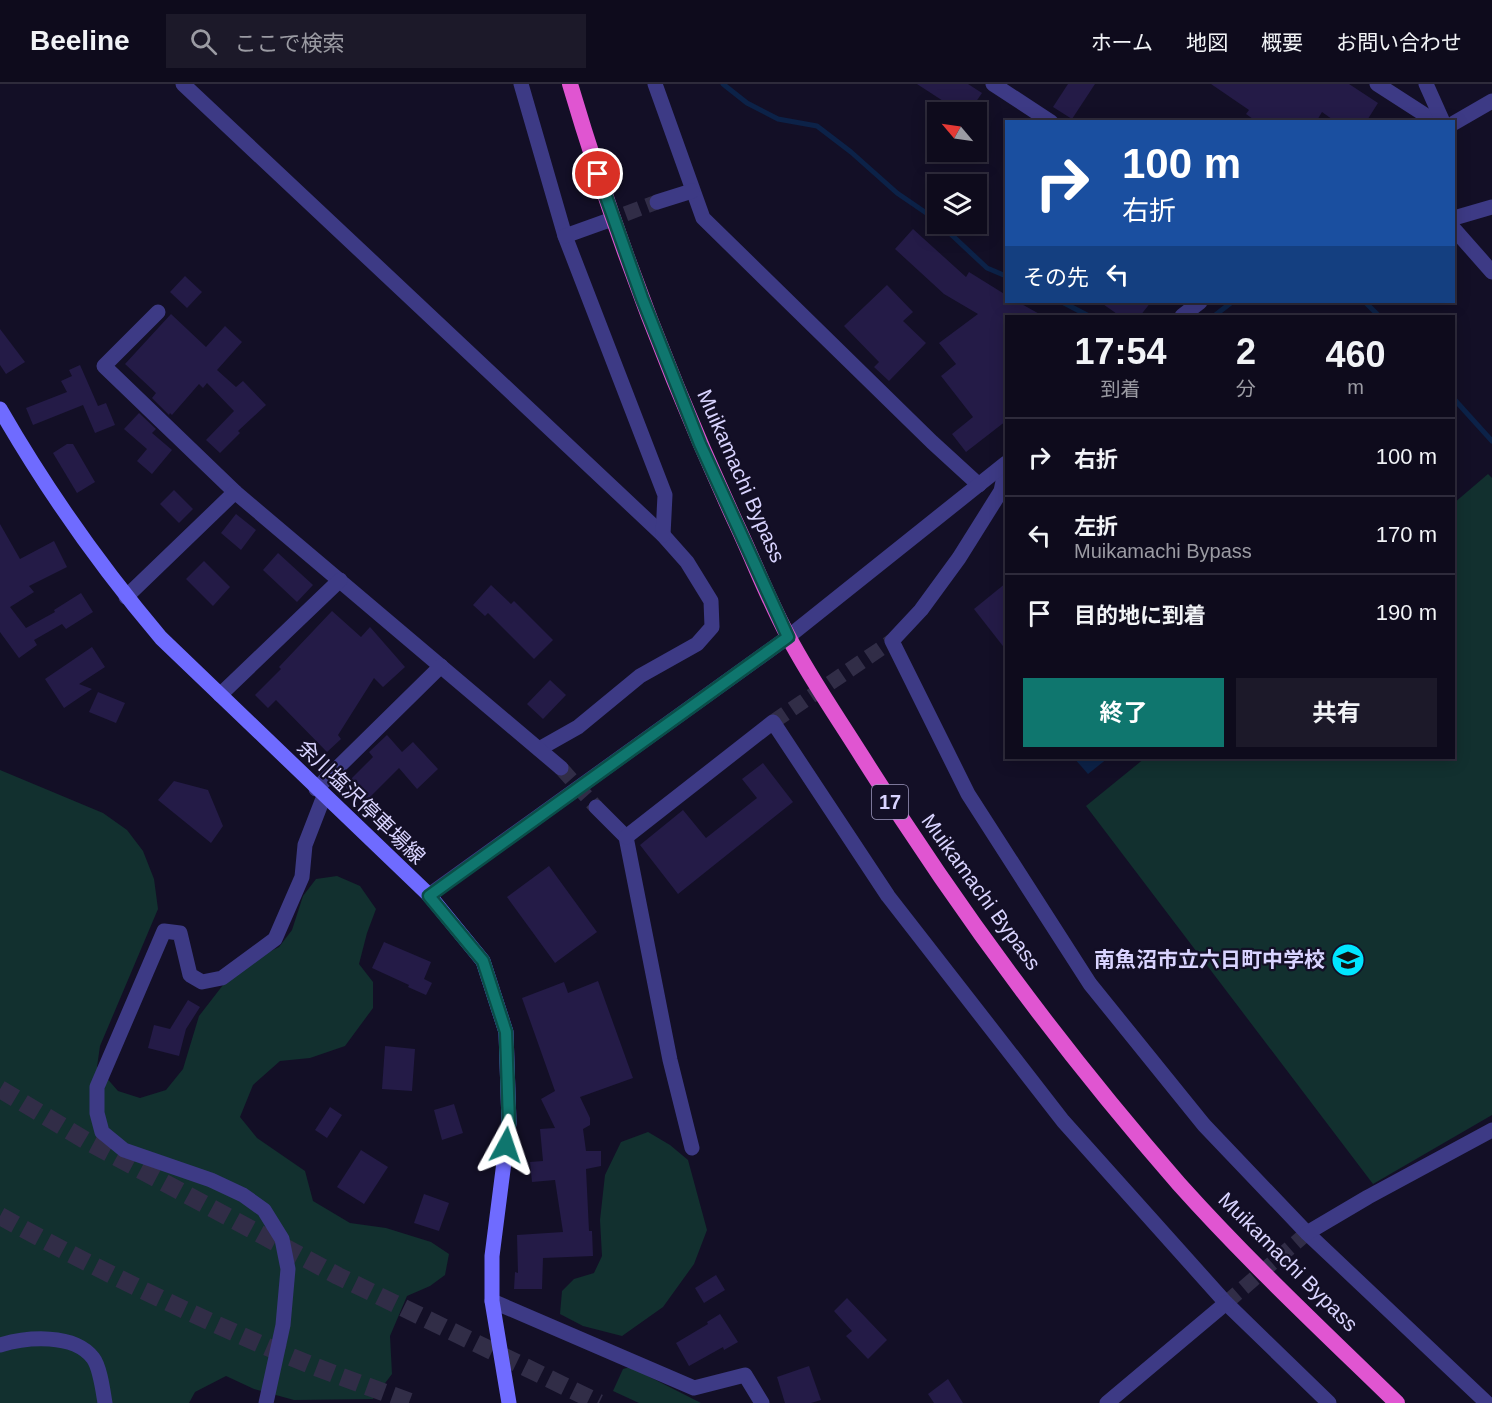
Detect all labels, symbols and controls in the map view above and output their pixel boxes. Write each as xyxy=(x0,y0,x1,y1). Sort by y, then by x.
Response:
search box xyxy=(166,14,586,68)
text: Beeline xyxy=(30,25,130,56)
icon: search xyxy=(187,25,220,58)
text: ここで検索 xyxy=(235,31,345,56)
text: ホーム xyxy=(1091,31,1153,54)
text: 地図 xyxy=(1186,31,1228,54)
text: 概要 xyxy=(1261,31,1303,54)
text: お問い合わせ xyxy=(1336,31,1462,54)
north arrow xyxy=(927,102,987,162)
map controls xyxy=(927,102,987,234)
text: 100 m xyxy=(1122,140,1241,187)
icon: right xyxy=(1023,144,1101,222)
pin xyxy=(572,148,623,199)
icon: arrive xyxy=(581,157,614,190)
button: layers xyxy=(927,174,987,234)
text: 右折 xyxy=(1122,196,1176,226)
icon: left xyxy=(1101,258,1134,291)
text: その先 xyxy=(1023,265,1089,290)
text: 17:54 xyxy=(1074,331,1167,372)
text: 2 xyxy=(1236,331,1256,372)
text: 460 xyxy=(1325,334,1386,375)
text: m xyxy=(1347,376,1364,398)
text: 到着 xyxy=(1100,378,1140,400)
text: 分 xyxy=(1236,378,1256,400)
street label: Muikamachi Bypass xyxy=(693,386,790,566)
icon: right xyxy=(1023,441,1056,474)
text: 100 m xyxy=(1376,444,1437,469)
text: 右折 xyxy=(1074,447,1118,472)
text: 左折 xyxy=(1074,514,1118,539)
icon: left xyxy=(1023,519,1056,552)
text: 170 m xyxy=(1376,522,1437,547)
text: Muikamachi Bypass xyxy=(1074,540,1252,562)
icon: arrive xyxy=(1023,597,1056,630)
text: 190 m xyxy=(1376,600,1437,625)
text: 目的地に到着 xyxy=(1074,603,1206,628)
button: 終了 xyxy=(1023,678,1224,747)
button: 共有 xyxy=(1236,678,1437,747)
street label: 余川塩沢停車場線 xyxy=(293,735,430,868)
road number: 17 xyxy=(872,785,908,819)
street label: Muikamachi Bypass xyxy=(917,809,1046,974)
school or university icon: 南魚沼市立六日町中学校 xyxy=(1330,942,1366,978)
place label: 南魚沼市立六日町中学校 xyxy=(1094,948,1325,971)
position arrow xyxy=(474,1113,538,1177)
street label: Muikamachi Bypass xyxy=(1214,1187,1363,1336)

